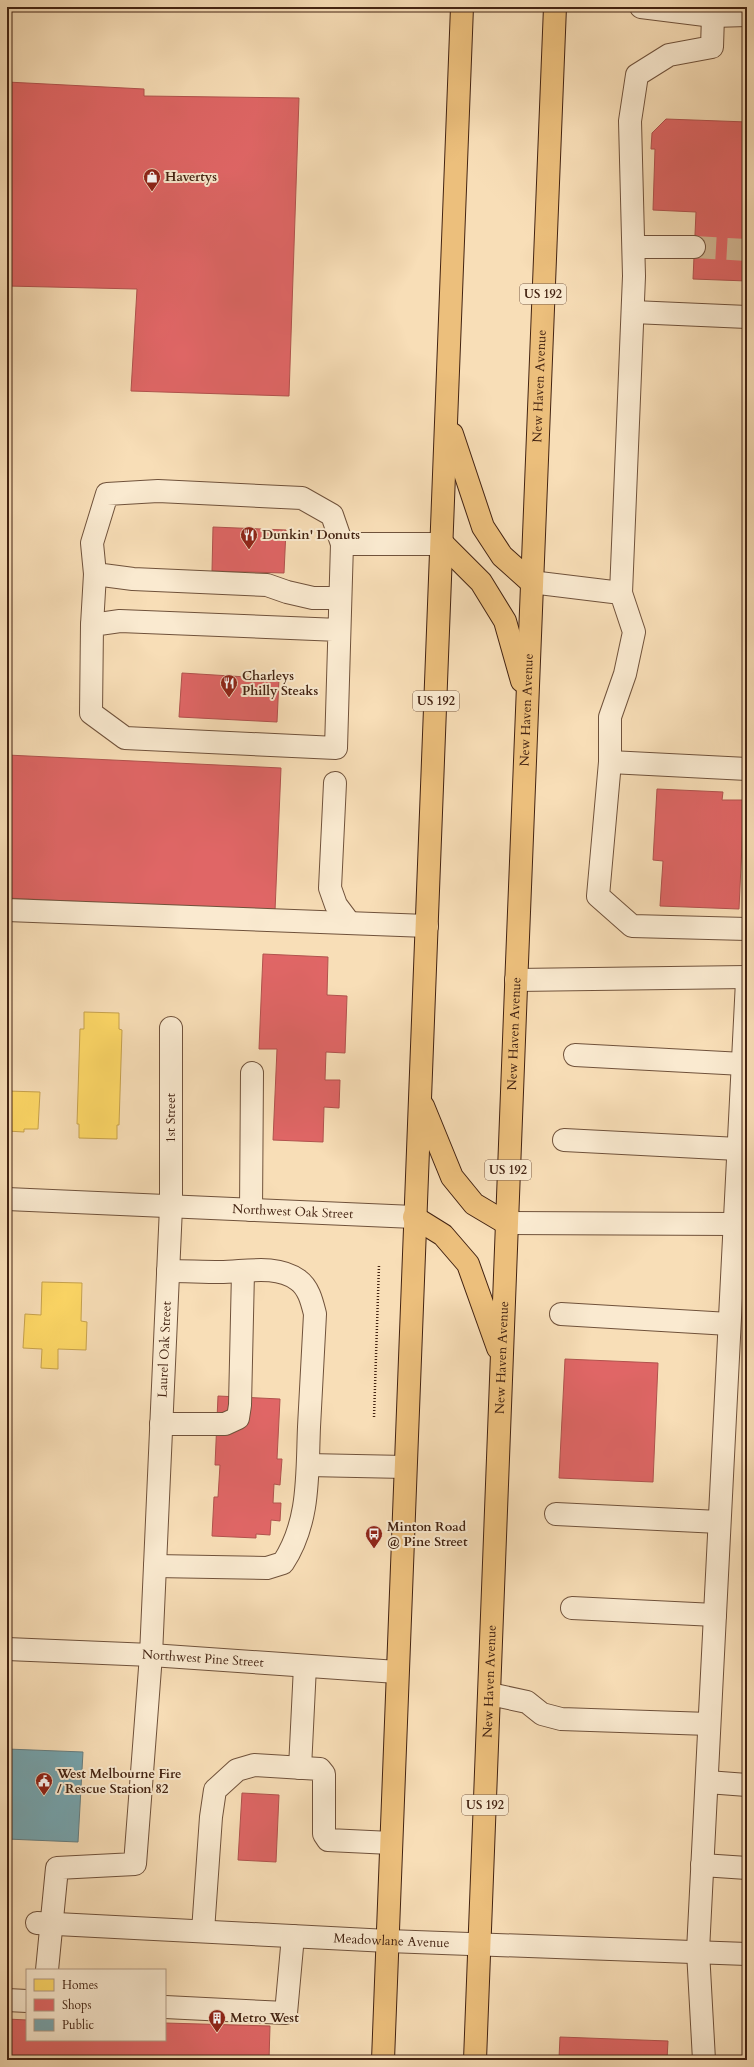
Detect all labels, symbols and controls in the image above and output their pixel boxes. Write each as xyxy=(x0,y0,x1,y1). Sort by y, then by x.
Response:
shop icon: Havertys xyxy=(142,167,162,192)
place label: Havertys xyxy=(165,168,217,186)
road number: US 192 xyxy=(520,284,566,304)
street label: New Haven Avenue xyxy=(528,329,551,443)
restaurant icon: Dunkin' Donuts xyxy=(239,525,259,550)
place label: Dunkin' Donuts xyxy=(262,526,360,544)
street label: New Haven Avenue xyxy=(515,653,538,767)
place label: Charleys Philly Steaks xyxy=(242,667,318,700)
restaurant icon: Charleys Philly Steaks xyxy=(219,673,239,698)
road number: US 192 xyxy=(413,691,459,711)
street label: New Haven Avenue xyxy=(503,977,525,1091)
street label: 1st Street xyxy=(162,1093,180,1143)
road number: US 192 xyxy=(485,1160,531,1180)
street label: Northwest Oak Street xyxy=(232,1200,354,1223)
street label: Laurel Oak Street xyxy=(153,1301,176,1398)
street label: New Haven Avenue xyxy=(491,1301,513,1414)
place label: Minton Road @ Pine Street xyxy=(387,1518,468,1551)
bus stop icon: Minton Road @ Pine Street xyxy=(364,1524,384,1549)
street label: New Haven Avenue xyxy=(479,1624,501,1738)
street label: Northwest Pine Street xyxy=(142,1646,264,1672)
place label: West Melbourne Fire / Rescue Station 82 xyxy=(56,1765,181,1798)
public building icon: West Melbourne Fire / Rescue Station 82 xyxy=(34,1771,54,1796)
road number: US 192 xyxy=(462,1795,508,1815)
street label: Meadowlane Avenue xyxy=(333,1929,450,1952)
legend xyxy=(26,1969,166,2041)
text: Homes xyxy=(62,1977,98,1993)
text: Shops xyxy=(62,1997,91,2013)
building icon: Metro West xyxy=(207,2008,227,2033)
place label: Metro West xyxy=(230,2009,299,2027)
text: Public xyxy=(62,2017,95,2033)

